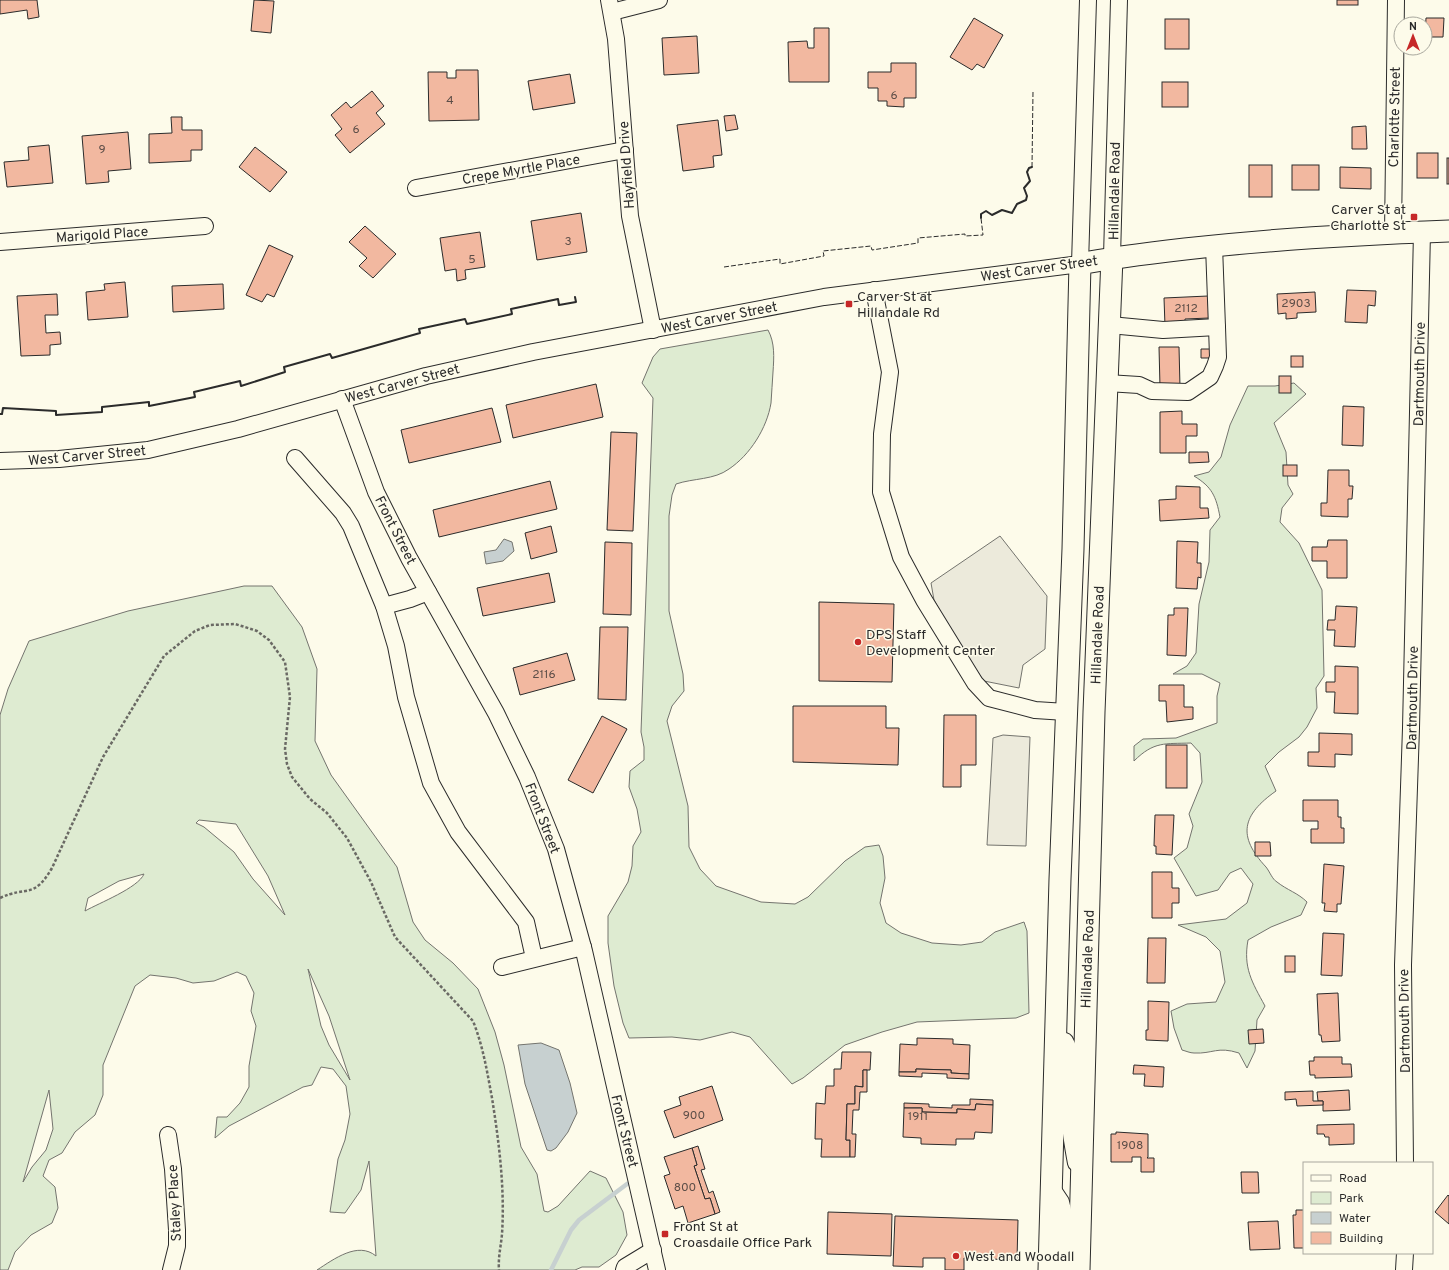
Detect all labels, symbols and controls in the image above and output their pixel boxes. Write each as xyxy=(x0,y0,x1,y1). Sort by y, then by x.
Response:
north arrow xyxy=(1393,16,1433,56)
text: N xyxy=(1409,20,1417,34)
street label: Charlotte Street xyxy=(1386,66,1405,168)
house number: 6 xyxy=(890,88,898,104)
house number: 4 xyxy=(446,93,454,109)
street label: Hayfield Drive xyxy=(616,120,639,209)
house number: 6 xyxy=(352,122,360,138)
house number: 9 xyxy=(98,142,106,158)
street label: Hillandale Road xyxy=(1106,142,1125,240)
street label: Crepe Myrtle Place xyxy=(461,152,582,189)
place label: Carver St at Charlotte St xyxy=(1330,202,1406,235)
marker: Carver St at Charlotte St xyxy=(1409,212,1419,222)
street label: Marigold Place xyxy=(55,224,149,247)
house number: 3 xyxy=(564,234,572,250)
house number: 5 xyxy=(468,252,476,268)
street label: West Carver Street xyxy=(980,253,1099,286)
place label: Carver St at Hillandale Rd xyxy=(857,289,940,322)
house number: 2903 xyxy=(1281,296,1311,312)
street label: West Carver Street xyxy=(660,299,779,338)
marker: Carver St at Hillandale Rd xyxy=(844,299,854,309)
house number: 2112 xyxy=(1174,301,1198,317)
street label: Dartmouth Drive xyxy=(1411,322,1430,426)
street label: West Carver Street xyxy=(343,361,462,408)
street label: West Carver Street xyxy=(28,443,147,470)
street label: Front Street xyxy=(370,494,419,568)
street label: Hillandale Road xyxy=(1088,586,1109,685)
place label: DPS Staff Development Center xyxy=(866,627,996,660)
marker: DPS Staff Development Center xyxy=(853,637,863,647)
street label: Dartmouth Drive xyxy=(1404,646,1423,750)
house number: 2116 xyxy=(532,667,556,683)
street label: Front Street xyxy=(520,781,563,856)
street label: Hillandale Road xyxy=(1078,910,1099,1009)
street label: Dartmouth Drive xyxy=(1396,969,1415,1073)
street label: Front Street xyxy=(606,1093,641,1170)
house number: 900 xyxy=(683,1108,705,1124)
house number: 1911 xyxy=(908,1109,928,1125)
house number: 1908 xyxy=(1117,1138,1143,1154)
legend xyxy=(1303,1162,1433,1254)
street label: Staley Place xyxy=(165,1164,186,1242)
text: Road xyxy=(1339,1171,1367,1187)
house number: 800 xyxy=(674,1180,696,1196)
text: Park xyxy=(1339,1191,1364,1207)
text: Water xyxy=(1339,1211,1371,1227)
place label: Front St at Croasdaile Office Park xyxy=(673,1219,812,1252)
marker: Front St at Croasdaile Office Park xyxy=(660,1229,670,1239)
text: Building xyxy=(1339,1231,1383,1247)
place label: West and Woodall xyxy=(964,1249,1075,1266)
marker: West and Woodall xyxy=(951,1251,961,1261)

